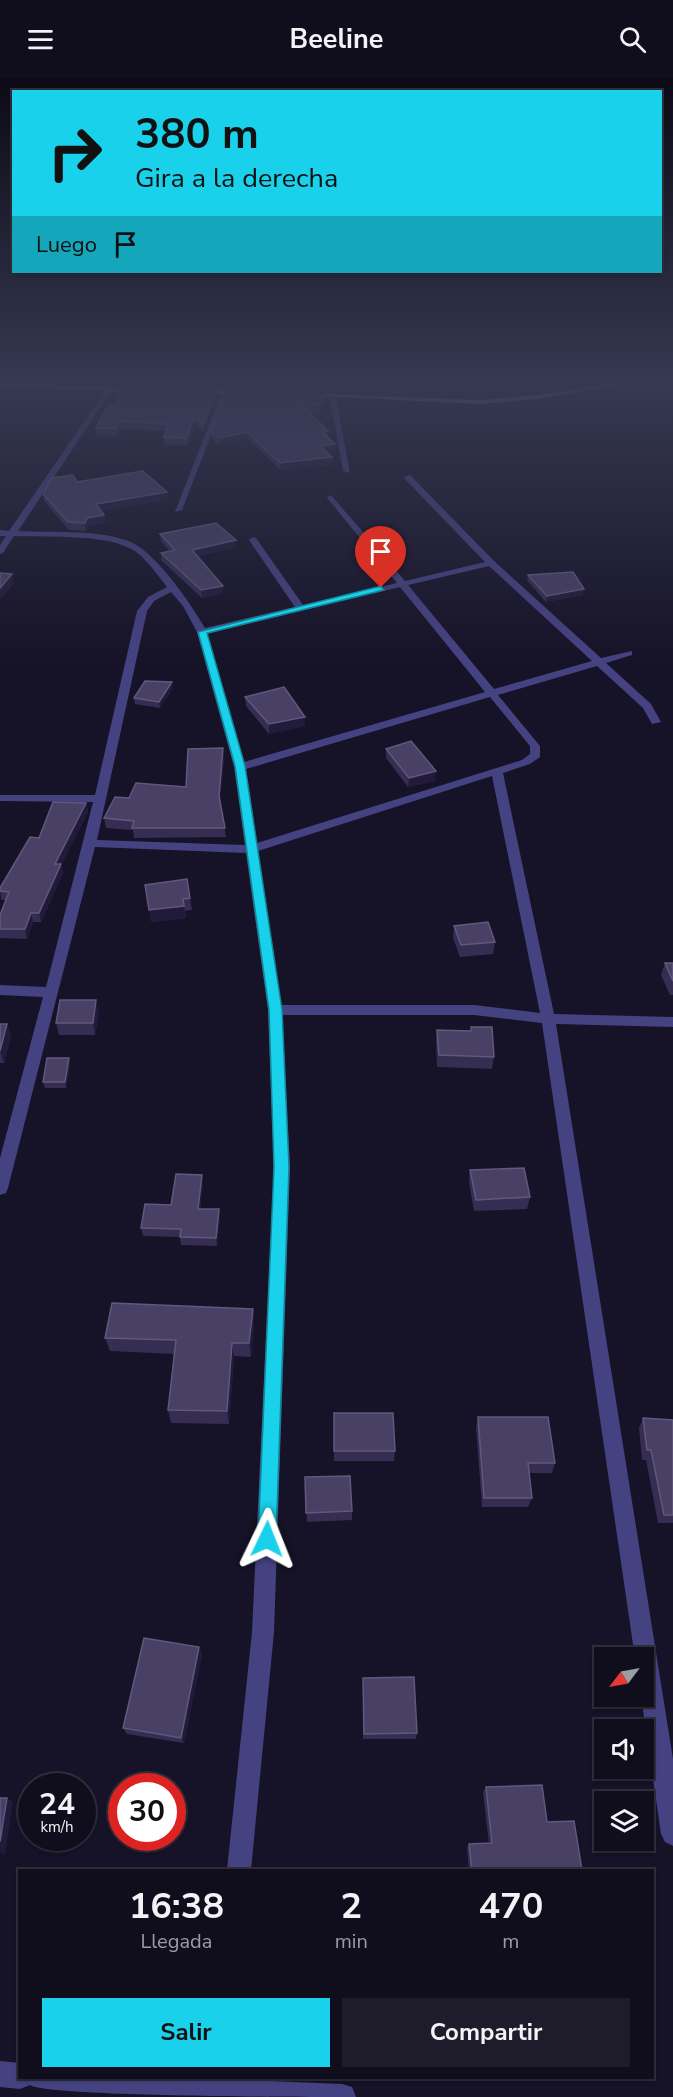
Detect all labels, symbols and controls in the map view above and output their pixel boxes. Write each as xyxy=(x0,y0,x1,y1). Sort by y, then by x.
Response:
text: Beeline xyxy=(290,21,383,58)
icon: menu xyxy=(24,23,57,56)
icon: search xyxy=(616,23,649,56)
text: 380 m xyxy=(135,106,259,163)
icon: right xyxy=(36,114,114,192)
text: Gira a la derecha xyxy=(135,160,338,197)
icon: arrive xyxy=(109,228,142,261)
text: Luego xyxy=(36,230,97,260)
pin xyxy=(355,526,406,588)
icon: arrive xyxy=(364,535,397,568)
position arrow xyxy=(235,1507,299,1571)
north arrow xyxy=(594,1647,654,1707)
map controls xyxy=(594,1647,654,1851)
button: sound xyxy=(594,1719,654,1779)
speed limit sign: 30 xyxy=(108,1773,186,1851)
text: 24 xyxy=(39,1784,75,1825)
button: layers xyxy=(594,1791,654,1851)
text: km/h xyxy=(40,1817,74,1837)
text: 16:38 xyxy=(129,1882,224,1931)
text: 2 xyxy=(340,1882,362,1931)
text: 470 xyxy=(478,1882,543,1931)
text: Llegada xyxy=(140,1928,212,1955)
text: min xyxy=(335,1928,368,1955)
text: m xyxy=(502,1928,519,1955)
button: Salir xyxy=(42,1998,330,2067)
button: Compartir xyxy=(342,1998,630,2067)

